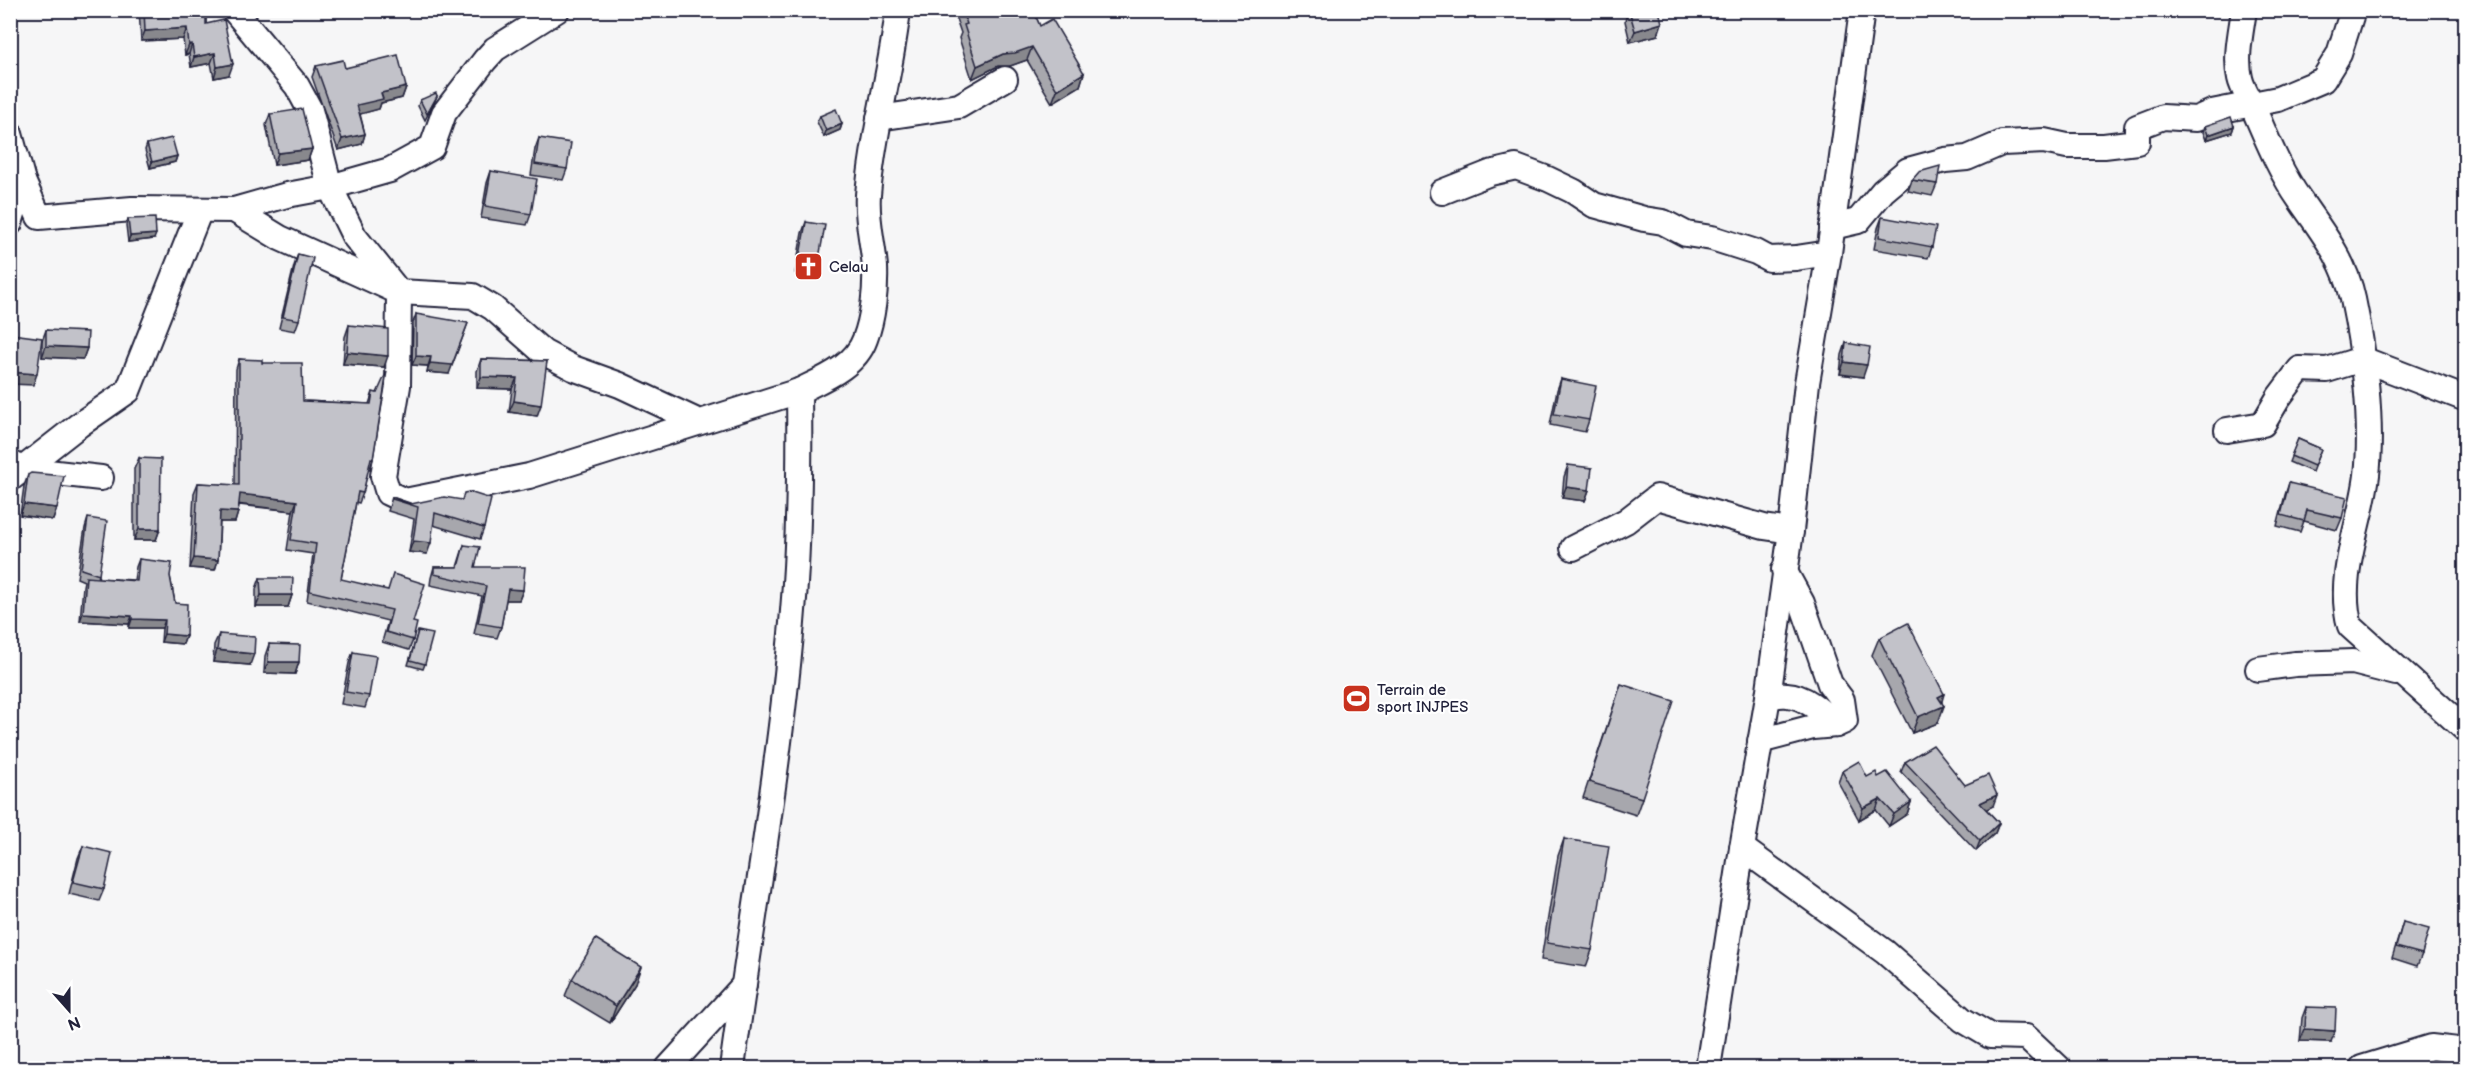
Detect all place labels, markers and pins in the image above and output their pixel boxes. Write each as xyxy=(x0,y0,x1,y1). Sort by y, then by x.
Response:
church icon: Celau xyxy=(792,251,824,283)
place label: Celau xyxy=(829,258,869,277)
place label: Terrain de sport INJPES xyxy=(1377,681,1468,717)
sports icon: Terrain de sport INJPES xyxy=(1340,683,1372,715)

